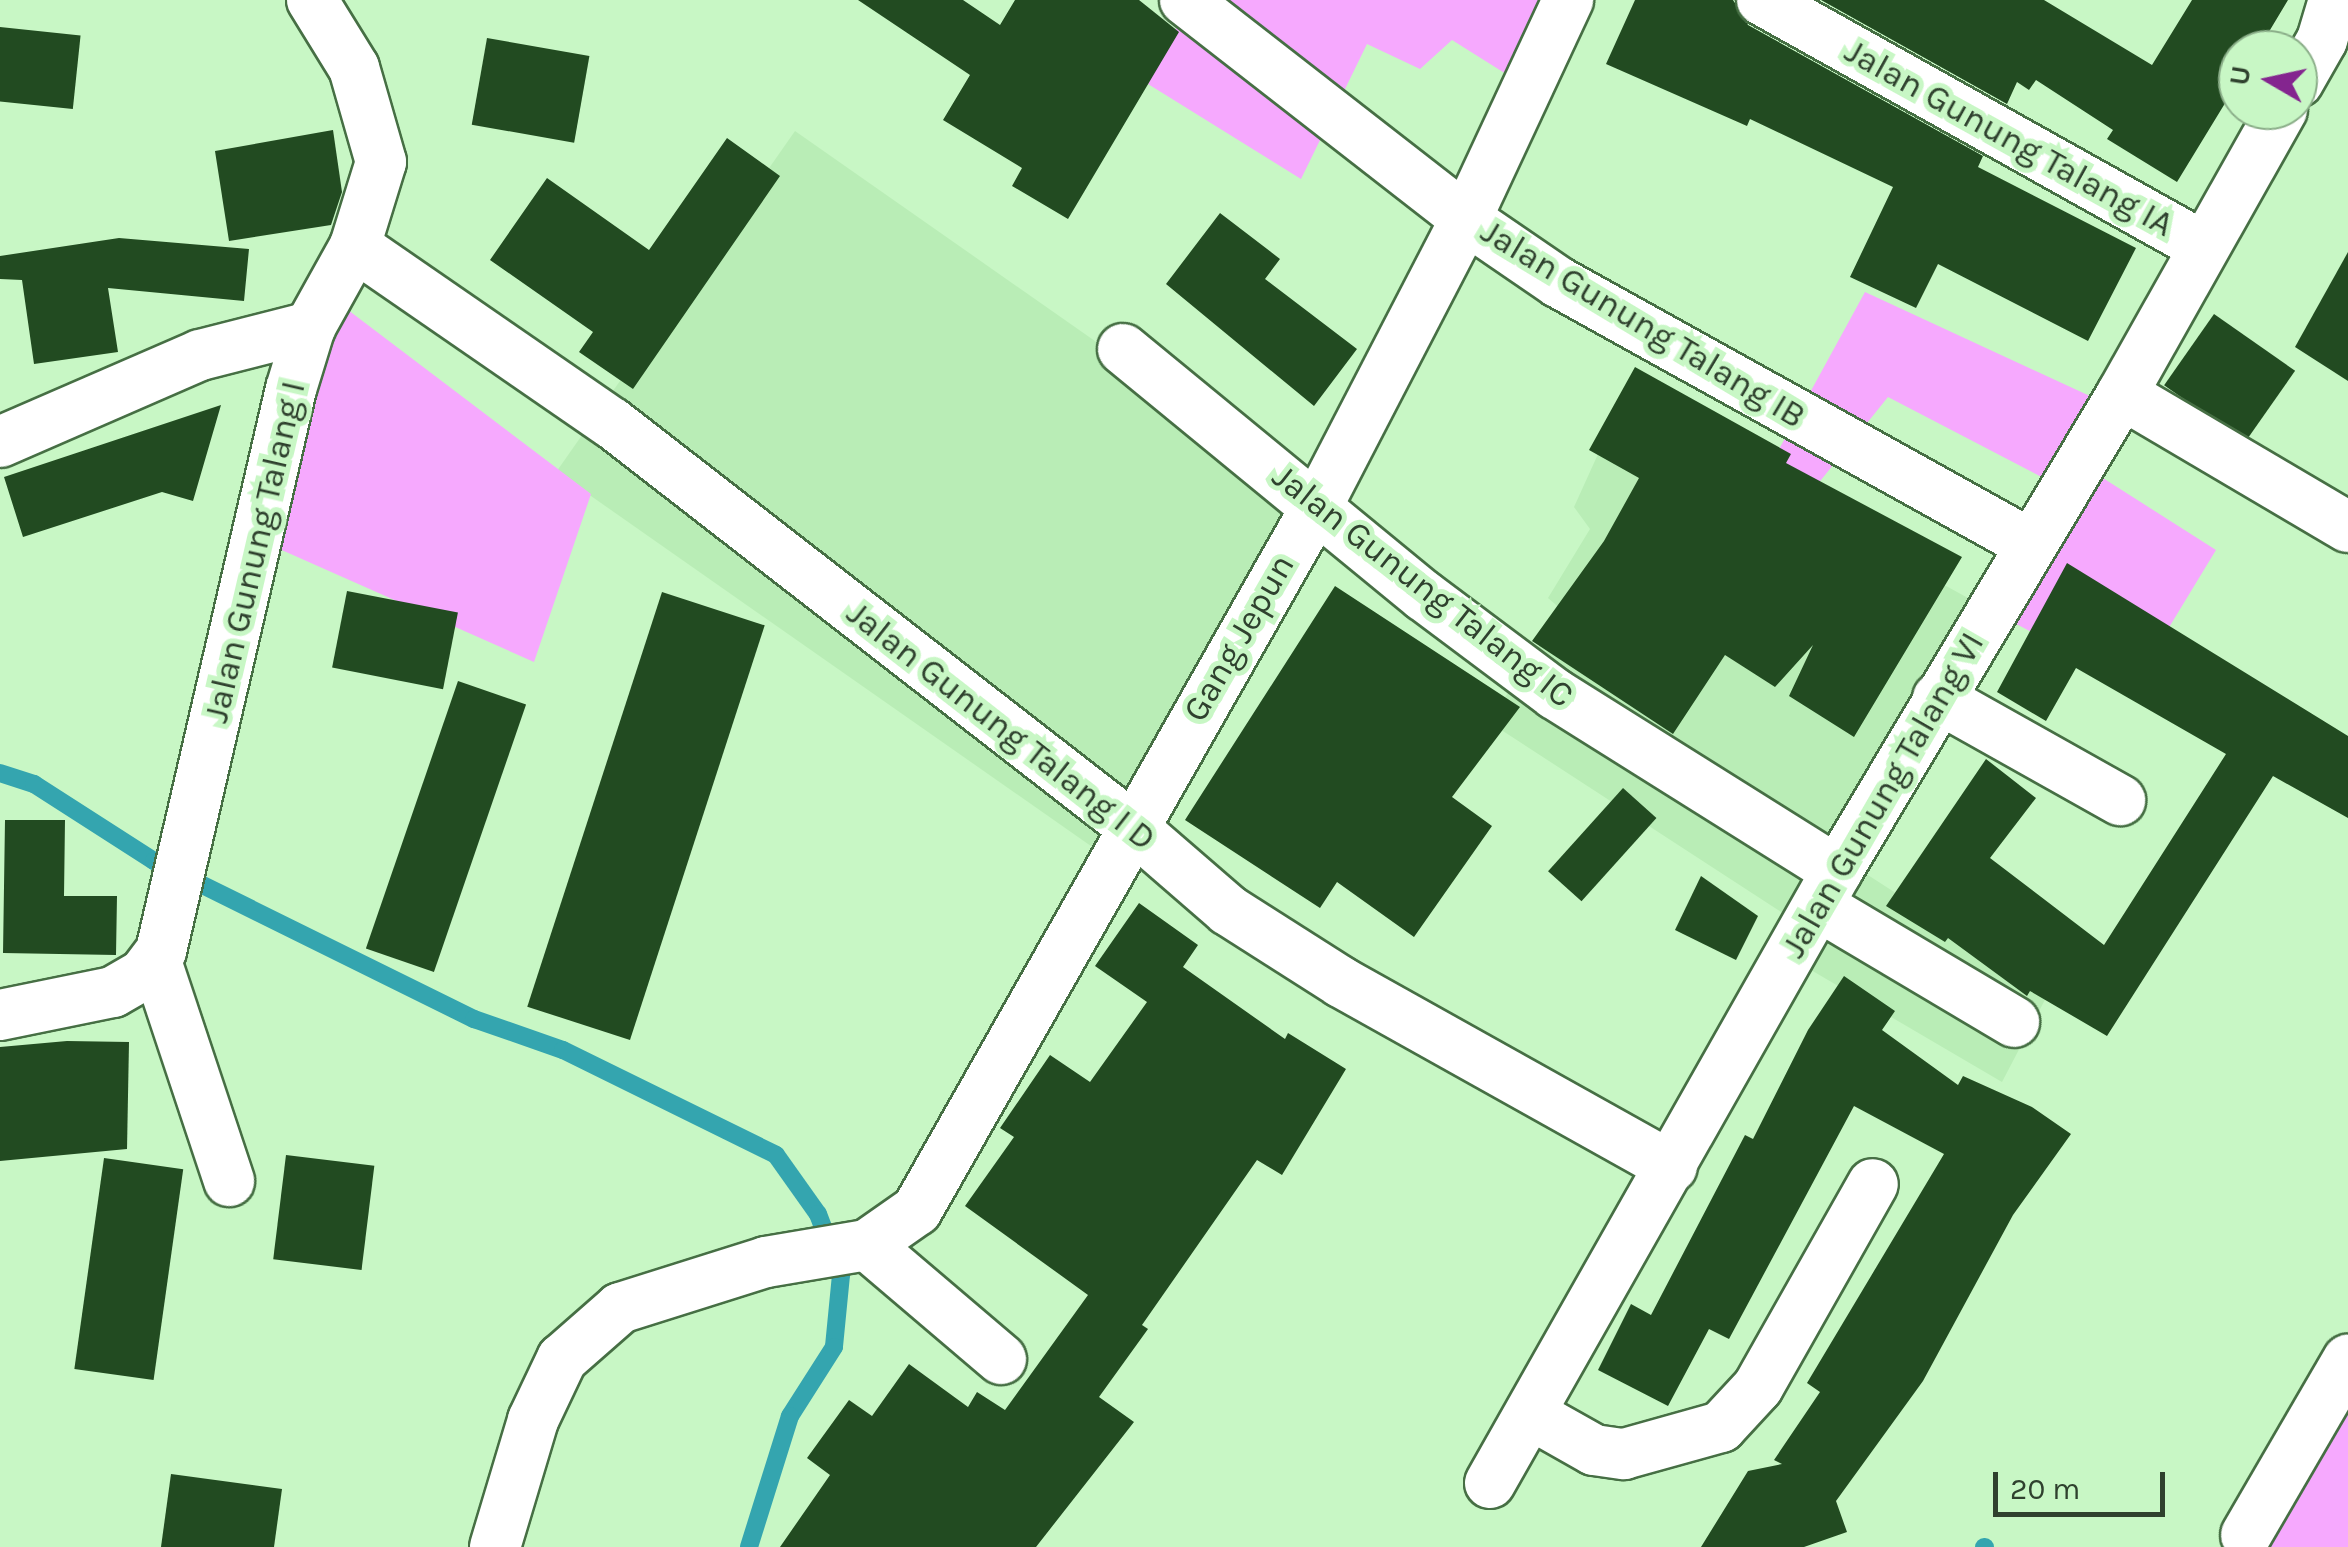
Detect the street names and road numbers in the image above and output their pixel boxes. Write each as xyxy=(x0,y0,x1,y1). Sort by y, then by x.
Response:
street label: Jalan Gunung Talang IA xyxy=(1837,30,2181,246)
street label: Jalan Gunung Talang IB xyxy=(1473,211,1813,437)
street label: Jalan Gunung Talang I xyxy=(195,377,315,727)
street label: Jalan Gunung Talang IC xyxy=(1264,455,1582,717)
street label: Gang Jepun xyxy=(1174,547,1304,729)
street label: Jalan Gunung Talang I D xyxy=(838,592,1164,860)
street label: Jalan Gunung Talang VI xyxy=(1773,625,1993,965)

